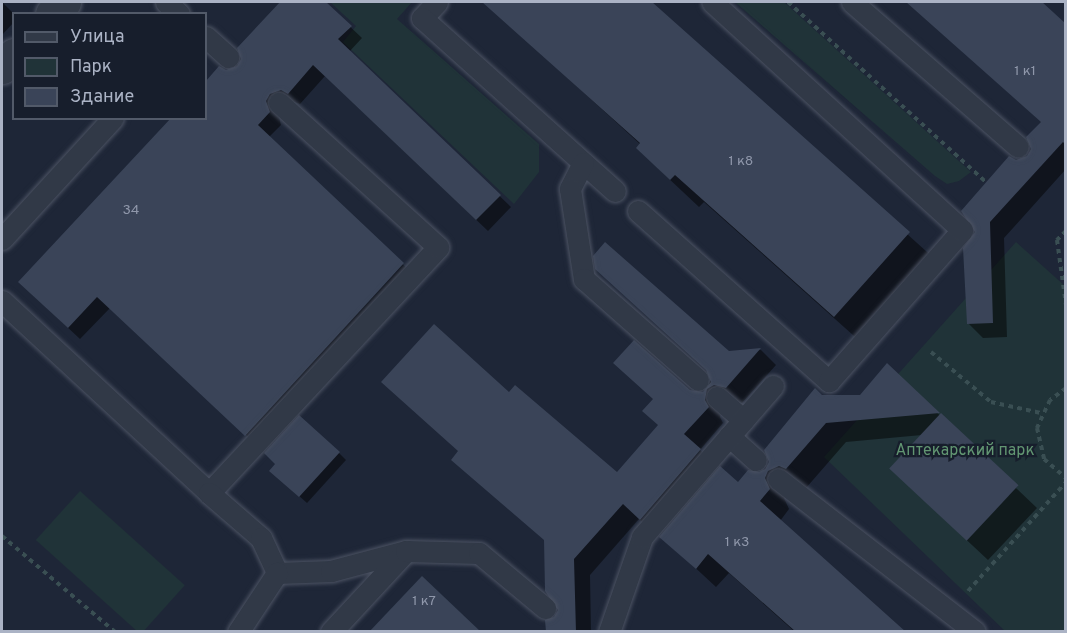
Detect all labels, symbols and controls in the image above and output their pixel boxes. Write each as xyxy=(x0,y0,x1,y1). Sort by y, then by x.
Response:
legend xyxy=(12,12,207,120)
text: Улица xyxy=(70,26,124,49)
text: Парк xyxy=(70,56,112,79)
house number: 1 к1 xyxy=(1014,64,1036,80)
text: Здание xyxy=(70,86,134,109)
house number: 1 к8 xyxy=(729,154,753,170)
house number: 34 xyxy=(122,203,140,219)
park label: Аптекарский парк xyxy=(895,441,1035,461)
house number: 1 к3 xyxy=(725,535,749,551)
house number: 1 к7 xyxy=(412,594,436,610)

